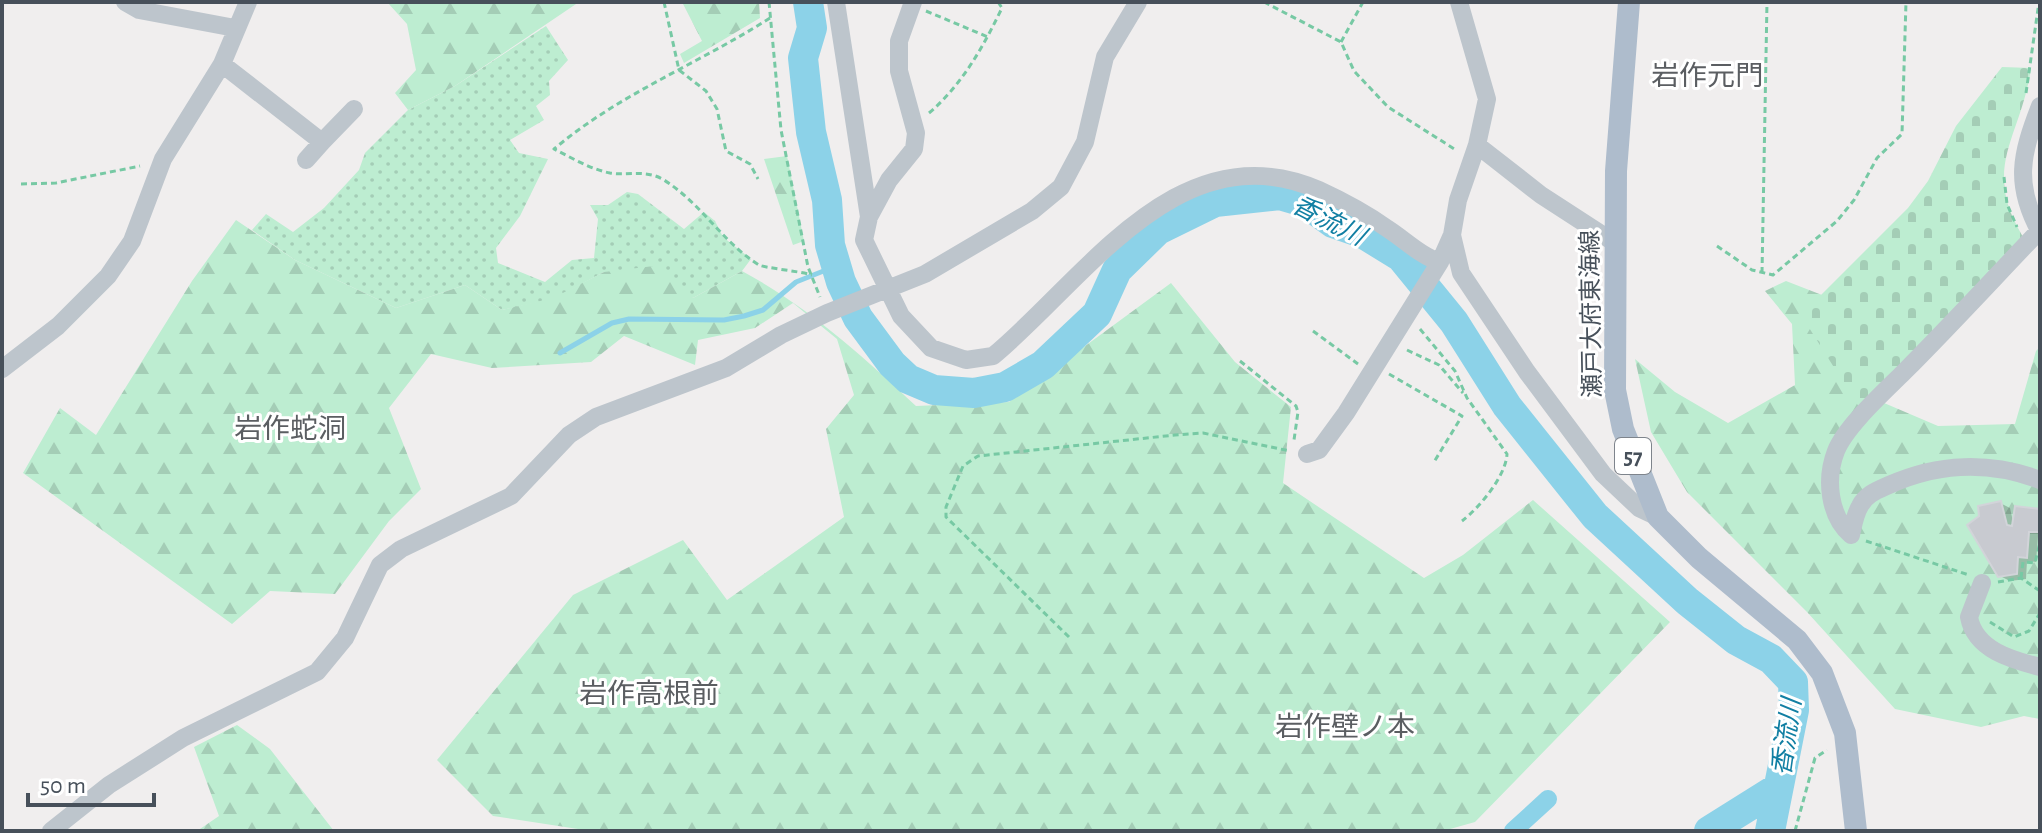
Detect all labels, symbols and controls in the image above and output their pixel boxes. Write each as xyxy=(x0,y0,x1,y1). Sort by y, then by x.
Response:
district label: 岩作元門 xyxy=(1651,61,1763,91)
water label: 香流川 xyxy=(1288,191,1372,252)
street label: 瀬戸大府東海線 xyxy=(1577,230,1605,398)
district label: 岩作蛇洞 xyxy=(234,414,346,444)
road number: 57 xyxy=(1615,438,1651,474)
district label: 岩作高根前 xyxy=(579,679,719,709)
water label: 香流川 xyxy=(1768,694,1806,778)
district label: 岩作壁ノ本 xyxy=(1275,712,1415,742)
scale bar xyxy=(28,757,154,807)
text: 50 m xyxy=(40,774,86,798)

